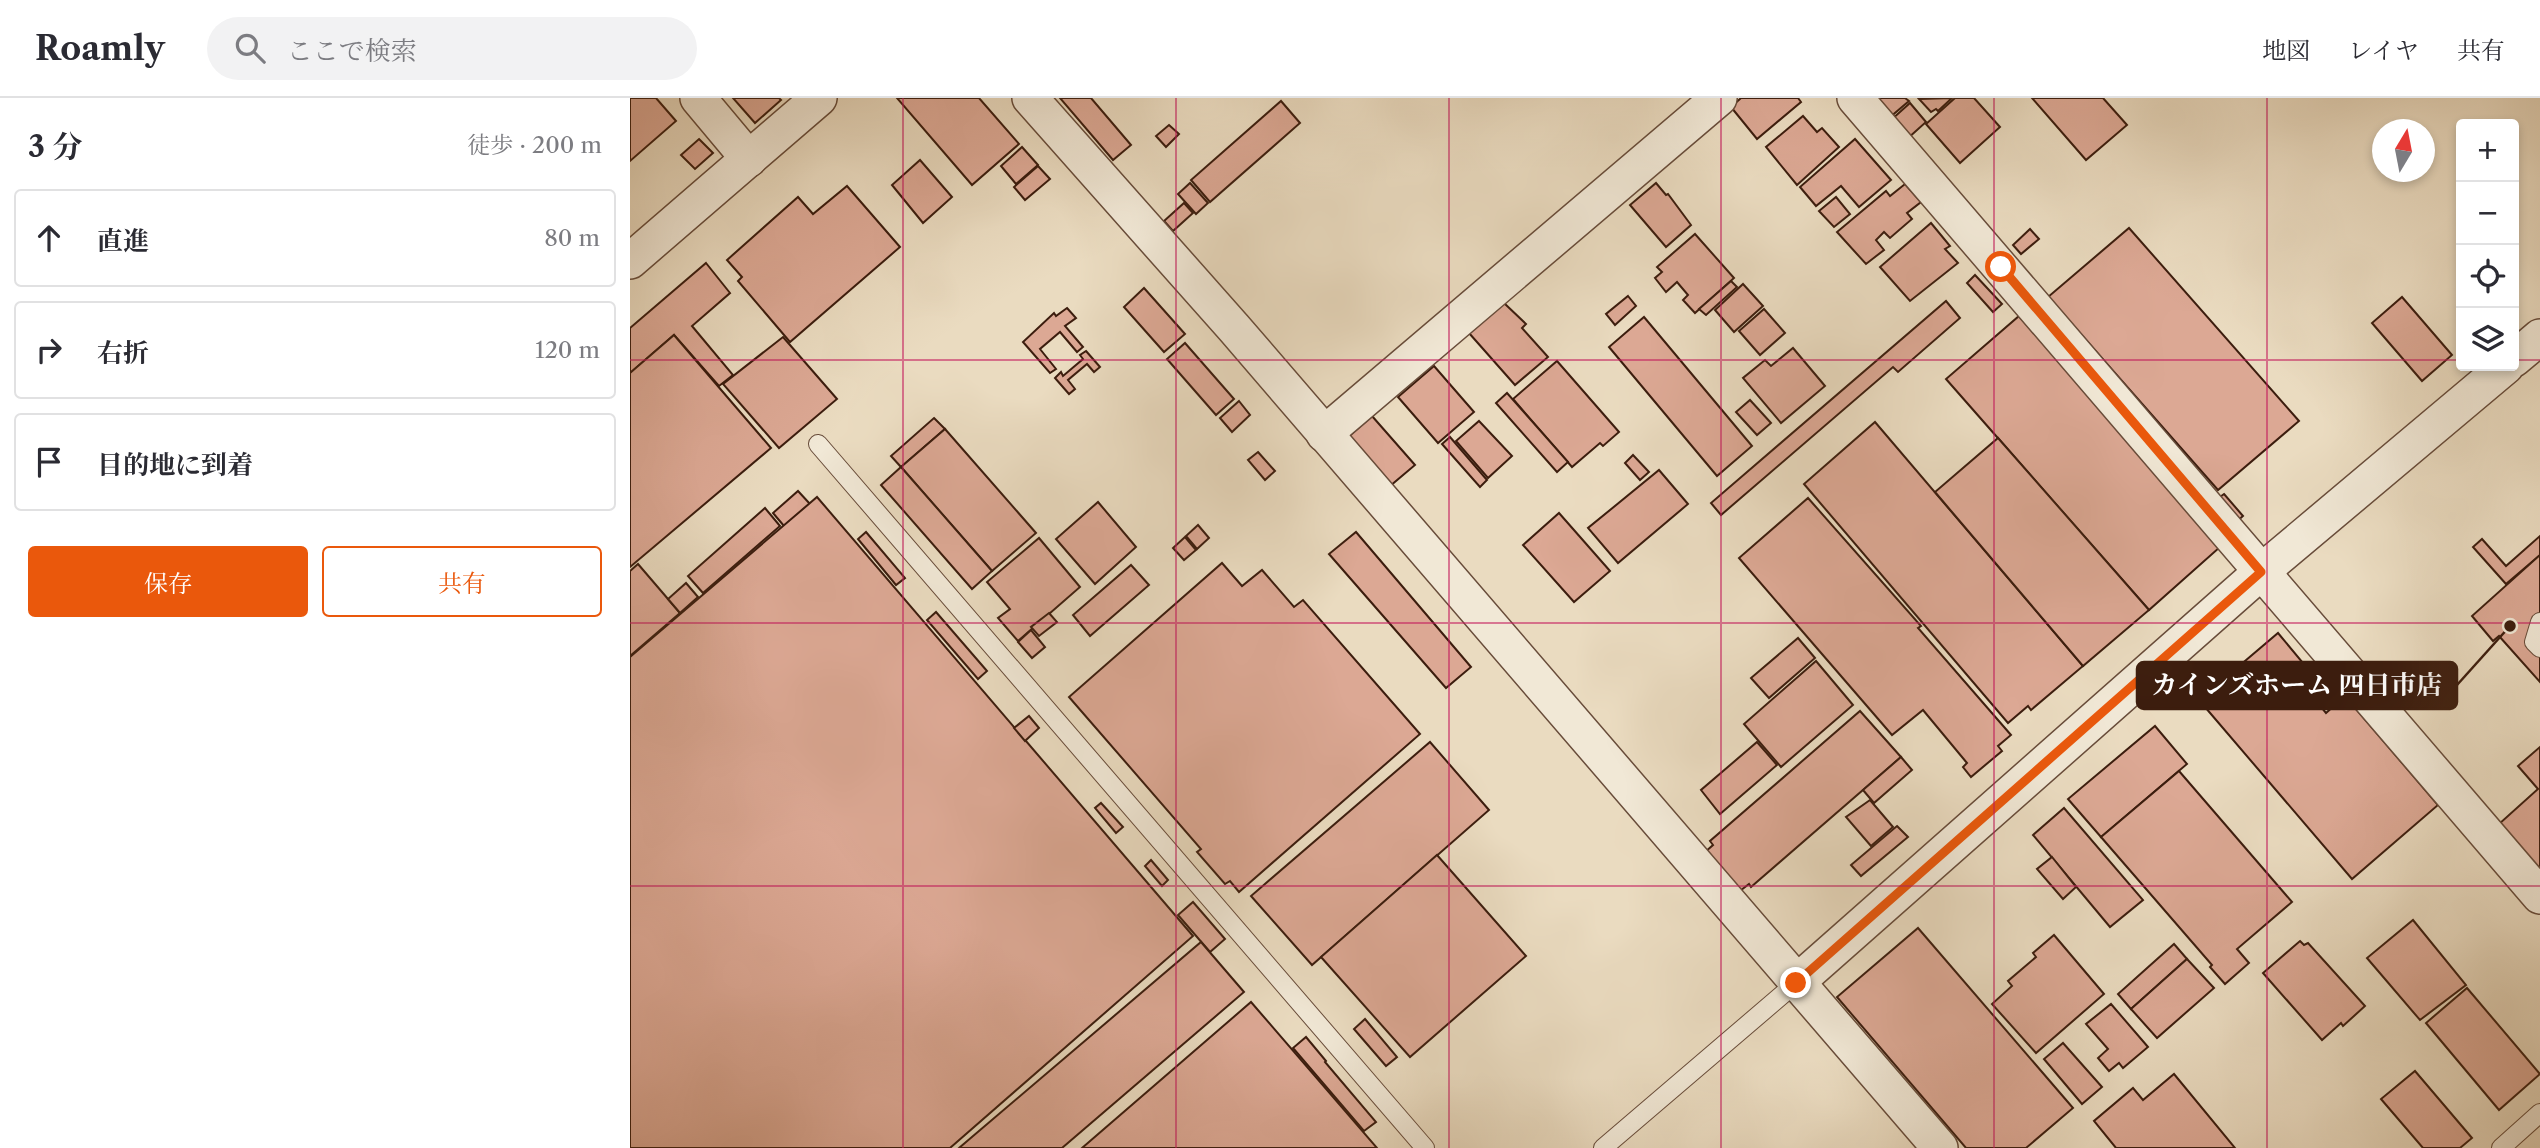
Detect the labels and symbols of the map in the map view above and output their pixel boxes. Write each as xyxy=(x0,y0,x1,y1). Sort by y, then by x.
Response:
north arrow xyxy=(2372,119,2435,182)
route start xyxy=(1985,251,2016,282)
callout: カインズホーム 四日市店 xyxy=(2137,662,2457,709)
text: カインズホーム 四日市店 xyxy=(2152,669,2442,701)
route end xyxy=(1780,967,1811,998)

